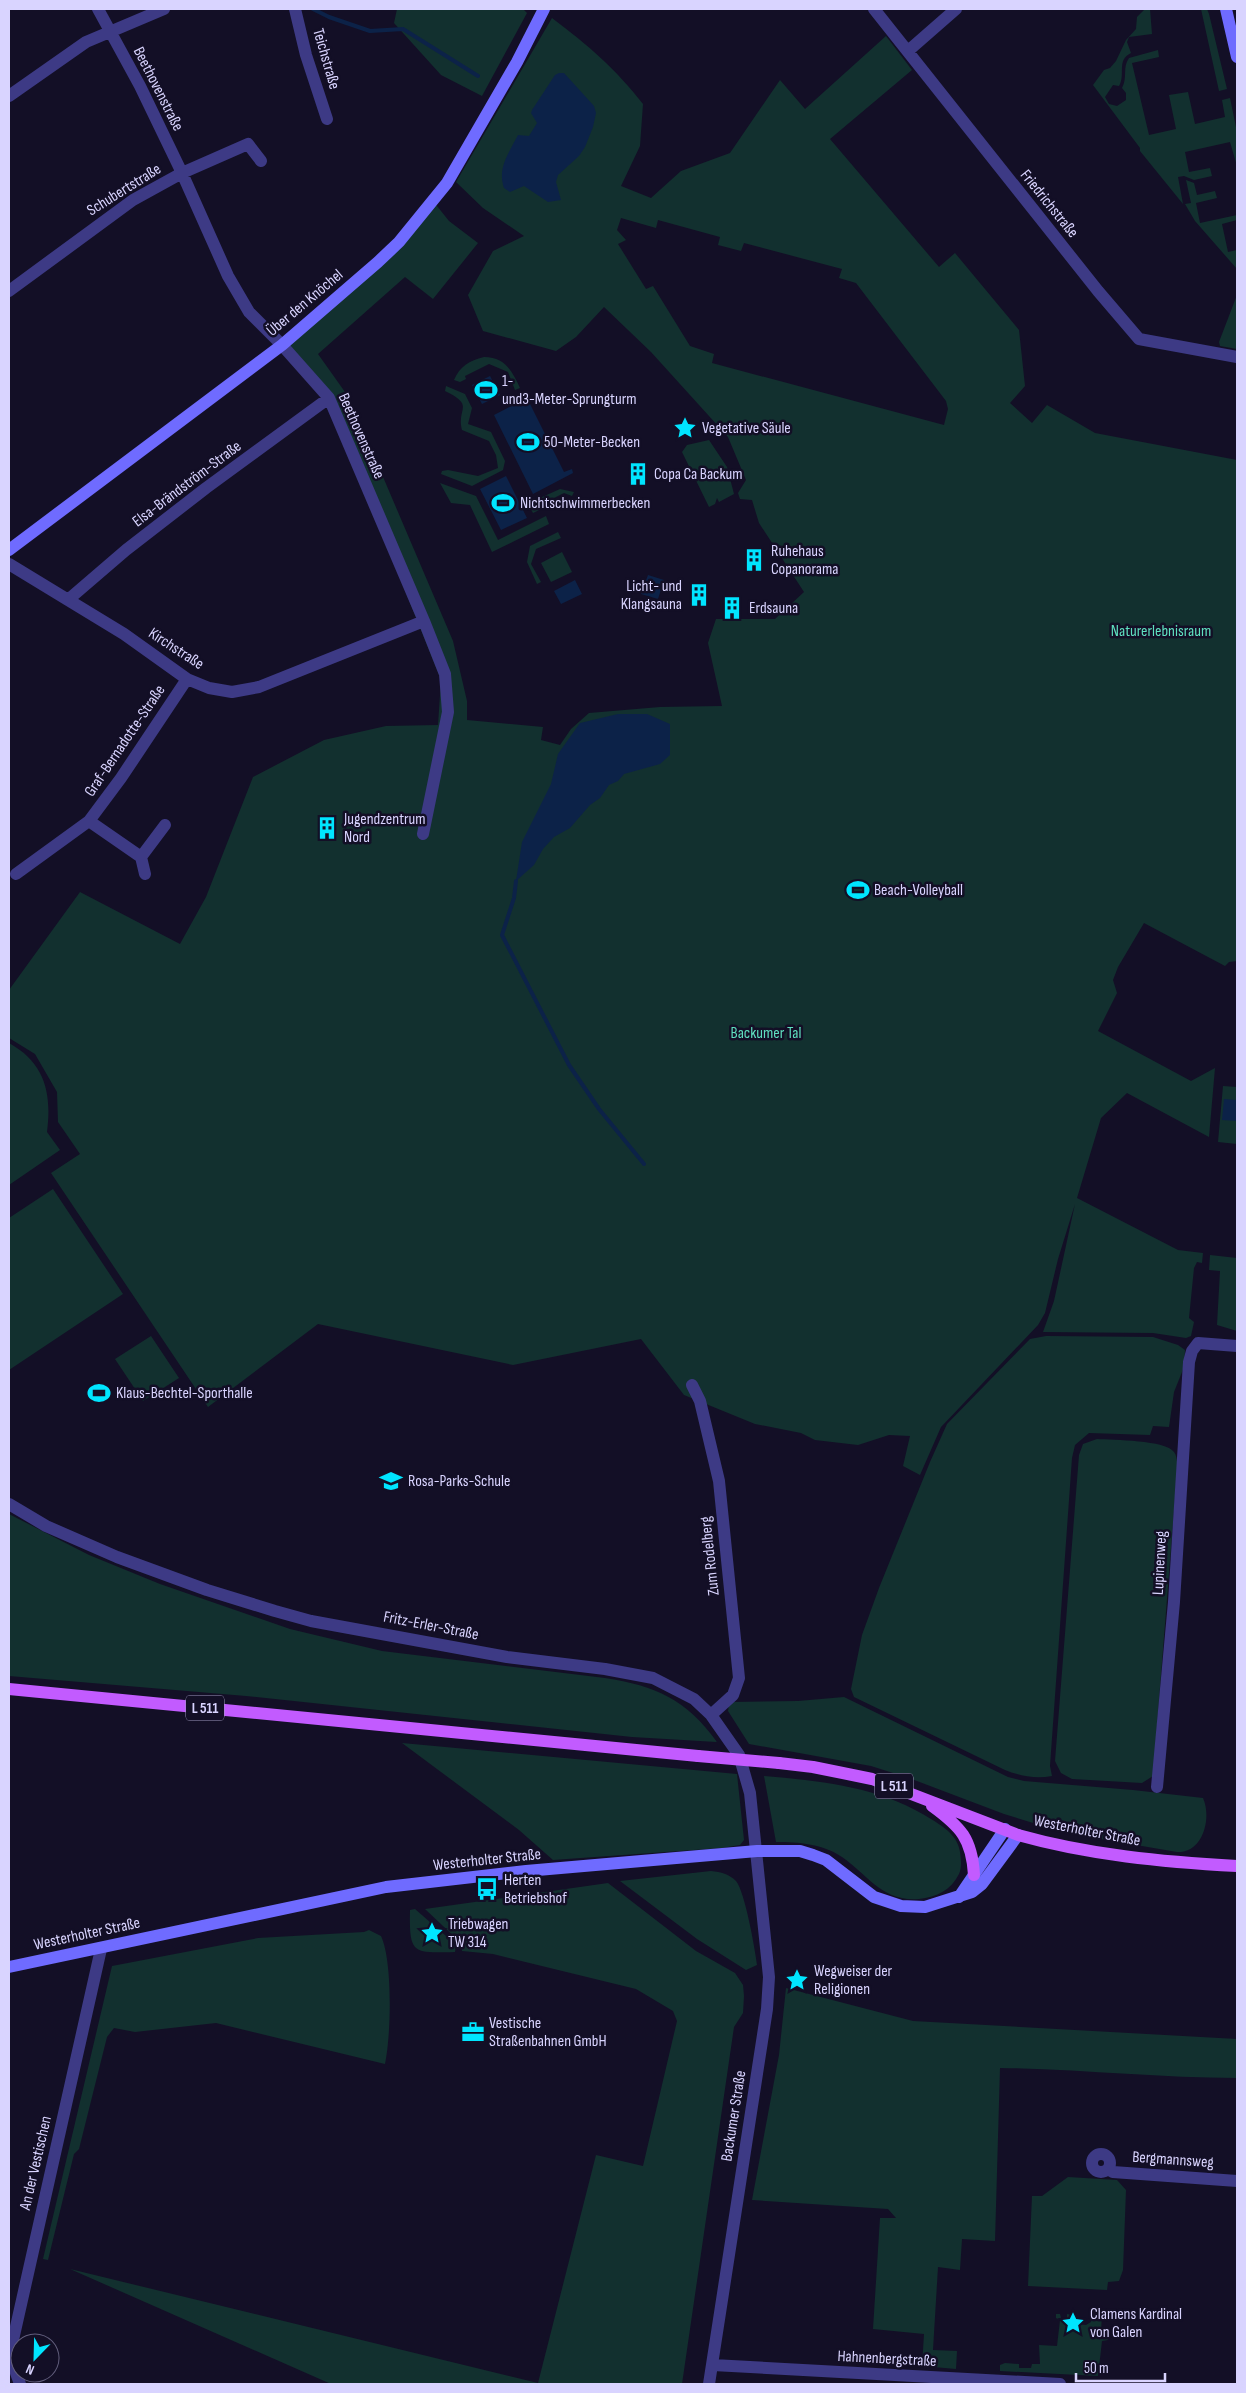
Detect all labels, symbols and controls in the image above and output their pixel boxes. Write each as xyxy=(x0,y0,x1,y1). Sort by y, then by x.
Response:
street label: Teichstraße xyxy=(308,26,344,92)
street label: Beethovenstraße xyxy=(129,44,187,134)
street label: Schubertstraße xyxy=(83,160,165,220)
street label: Friedrichstraße xyxy=(1016,166,1082,242)
street label: Über den Knöchel xyxy=(263,266,347,340)
place label: 1- und3-Meter-Sprungturm xyxy=(502,372,637,409)
sports icon: 1- und3-Meter-Sprungturm xyxy=(473,377,499,403)
street label: Beethovenstraße xyxy=(334,390,388,482)
place icon: Vegetative Säule xyxy=(672,415,698,441)
place label: Vegetative Säule xyxy=(702,419,791,438)
sports icon: 50-Meter-Becken xyxy=(515,429,541,455)
place label: 50-Meter-Becken xyxy=(544,433,640,452)
street label: Elsa-Brändström-Straße xyxy=(129,437,245,531)
building icon: Copa Ca Backum xyxy=(625,461,651,487)
place label: Copa Ca Backum xyxy=(654,465,743,484)
sports icon: Nichtschwimmerbecken xyxy=(490,490,516,516)
place label: Nichtschwimmerbecken xyxy=(520,494,650,513)
place label: Ruhehaus Copanorama xyxy=(771,542,838,579)
building icon: Ruhehaus Copanorama xyxy=(741,547,767,573)
place label: Licht- und Klangsauna xyxy=(621,577,682,614)
building icon: Licht- und Klangsauna xyxy=(686,582,712,608)
building icon: Erdsauna xyxy=(719,595,745,621)
place label: Erdsauna xyxy=(749,599,798,618)
park label: Naturerlebnisraum xyxy=(1111,622,1211,641)
street label: Kirchstraße xyxy=(145,624,207,674)
street label: Graf-Bernadotte-Straße xyxy=(81,682,169,800)
place label: Jugendzentrum Nord xyxy=(343,810,426,847)
building icon: Jugendzentrum Nord xyxy=(314,815,340,841)
sports icon: Beach-Volleyball xyxy=(845,877,871,903)
place label: Beach-Volleyball xyxy=(874,881,963,900)
park label: Backumer Tal xyxy=(731,1024,801,1043)
sports icon: Klaus-Bechtel-Sporthalle xyxy=(86,1380,112,1406)
place label: Klaus-Bechtel-Sporthalle xyxy=(116,1384,253,1403)
school or university icon: Rosa-Parks-Schule xyxy=(378,1468,404,1494)
place label: Rosa-Parks-Schule xyxy=(408,1472,510,1491)
street label: Zum Rodelberg xyxy=(696,1515,724,1597)
street label: Lupinenweg xyxy=(1149,1531,1171,1595)
street label: Fritz-Erler-Straße xyxy=(382,1607,480,1645)
road number: L 511 xyxy=(186,1696,224,1720)
road number: L 511 xyxy=(875,1774,913,1798)
street label: Westerholter Straße xyxy=(1032,1811,1142,1851)
street label: Westerholter Straße xyxy=(432,1845,542,1875)
place label: Herten Betriebshof xyxy=(504,1871,567,1908)
bus stop icon: Herten Betriebshof xyxy=(474,1876,500,1902)
street label: Westerholter Straße xyxy=(32,1913,142,1955)
place label: Triebwagen TW 314 xyxy=(448,1915,508,1952)
place icon: Triebwagen TW 314 xyxy=(419,1920,445,1946)
place label: Wegweiser der Religionen xyxy=(814,1962,893,1999)
place icon: Wegweiser der Religionen xyxy=(784,1967,810,1993)
place label: Vestische Straßenbahnen GmbH xyxy=(489,2014,607,2051)
office icon: Vestische Straßenbahnen GmbH xyxy=(460,2019,486,2045)
street label: Backumer Straße xyxy=(717,2069,751,2163)
street label: An der Vestischen xyxy=(16,2114,56,2213)
street label: Bergmannsweg xyxy=(1132,2148,1214,2172)
place label: Clamens Kardinal von Galen xyxy=(1090,2305,1182,2342)
place icon: Clamens Kardinal von Galen xyxy=(1060,2310,1086,2336)
north arrow xyxy=(10,2333,60,2383)
street label: Hahnenbergstraße xyxy=(837,2347,937,2371)
scale bar xyxy=(1076,2350,1165,2382)
text: 50 m xyxy=(1084,2359,1109,2378)
text: N xyxy=(23,2360,37,2379)

